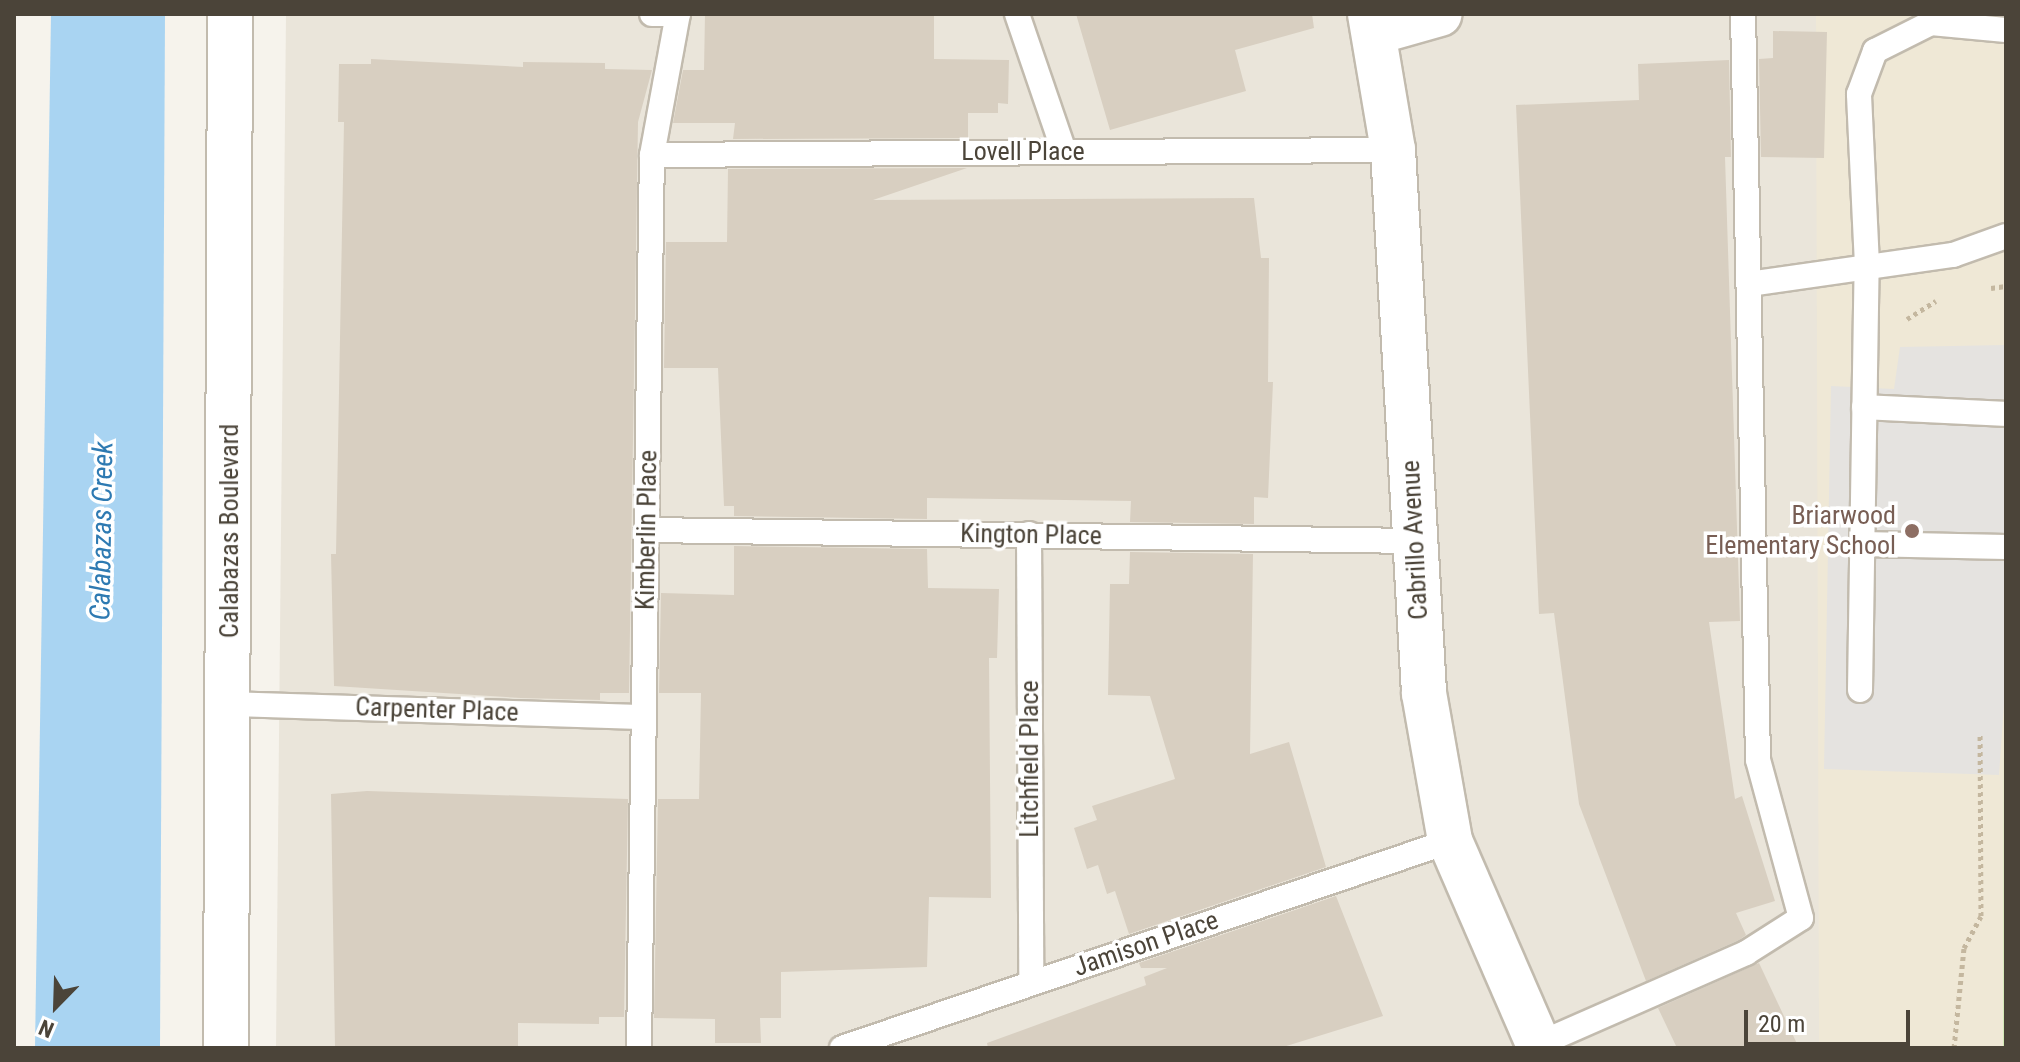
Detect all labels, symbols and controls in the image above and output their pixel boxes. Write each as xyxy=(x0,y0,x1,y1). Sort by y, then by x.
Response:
street label: Lovell Place xyxy=(961,136,1085,168)
street label: Calabazas Boulevard xyxy=(214,424,246,638)
water label: Calabazas Creek xyxy=(84,441,120,621)
street label: Kimberlin Place xyxy=(630,450,664,610)
street label: Cabrillo Avenue xyxy=(1395,459,1435,621)
place label: Briarwood Elementary School xyxy=(1705,500,1896,562)
street label: Kington Place xyxy=(960,518,1102,552)
marker: Briarwood Elementary School xyxy=(1903,522,1921,540)
street label: Litchfield Place xyxy=(1014,680,1046,838)
street label: Carpenter Place xyxy=(355,692,519,728)
street label: Jamison Place xyxy=(1070,905,1222,983)
north arrow xyxy=(16,966,96,1046)
scale bar xyxy=(1748,994,1914,1044)
text: 20 m xyxy=(1758,1010,1805,1038)
text: N xyxy=(35,1014,58,1043)

